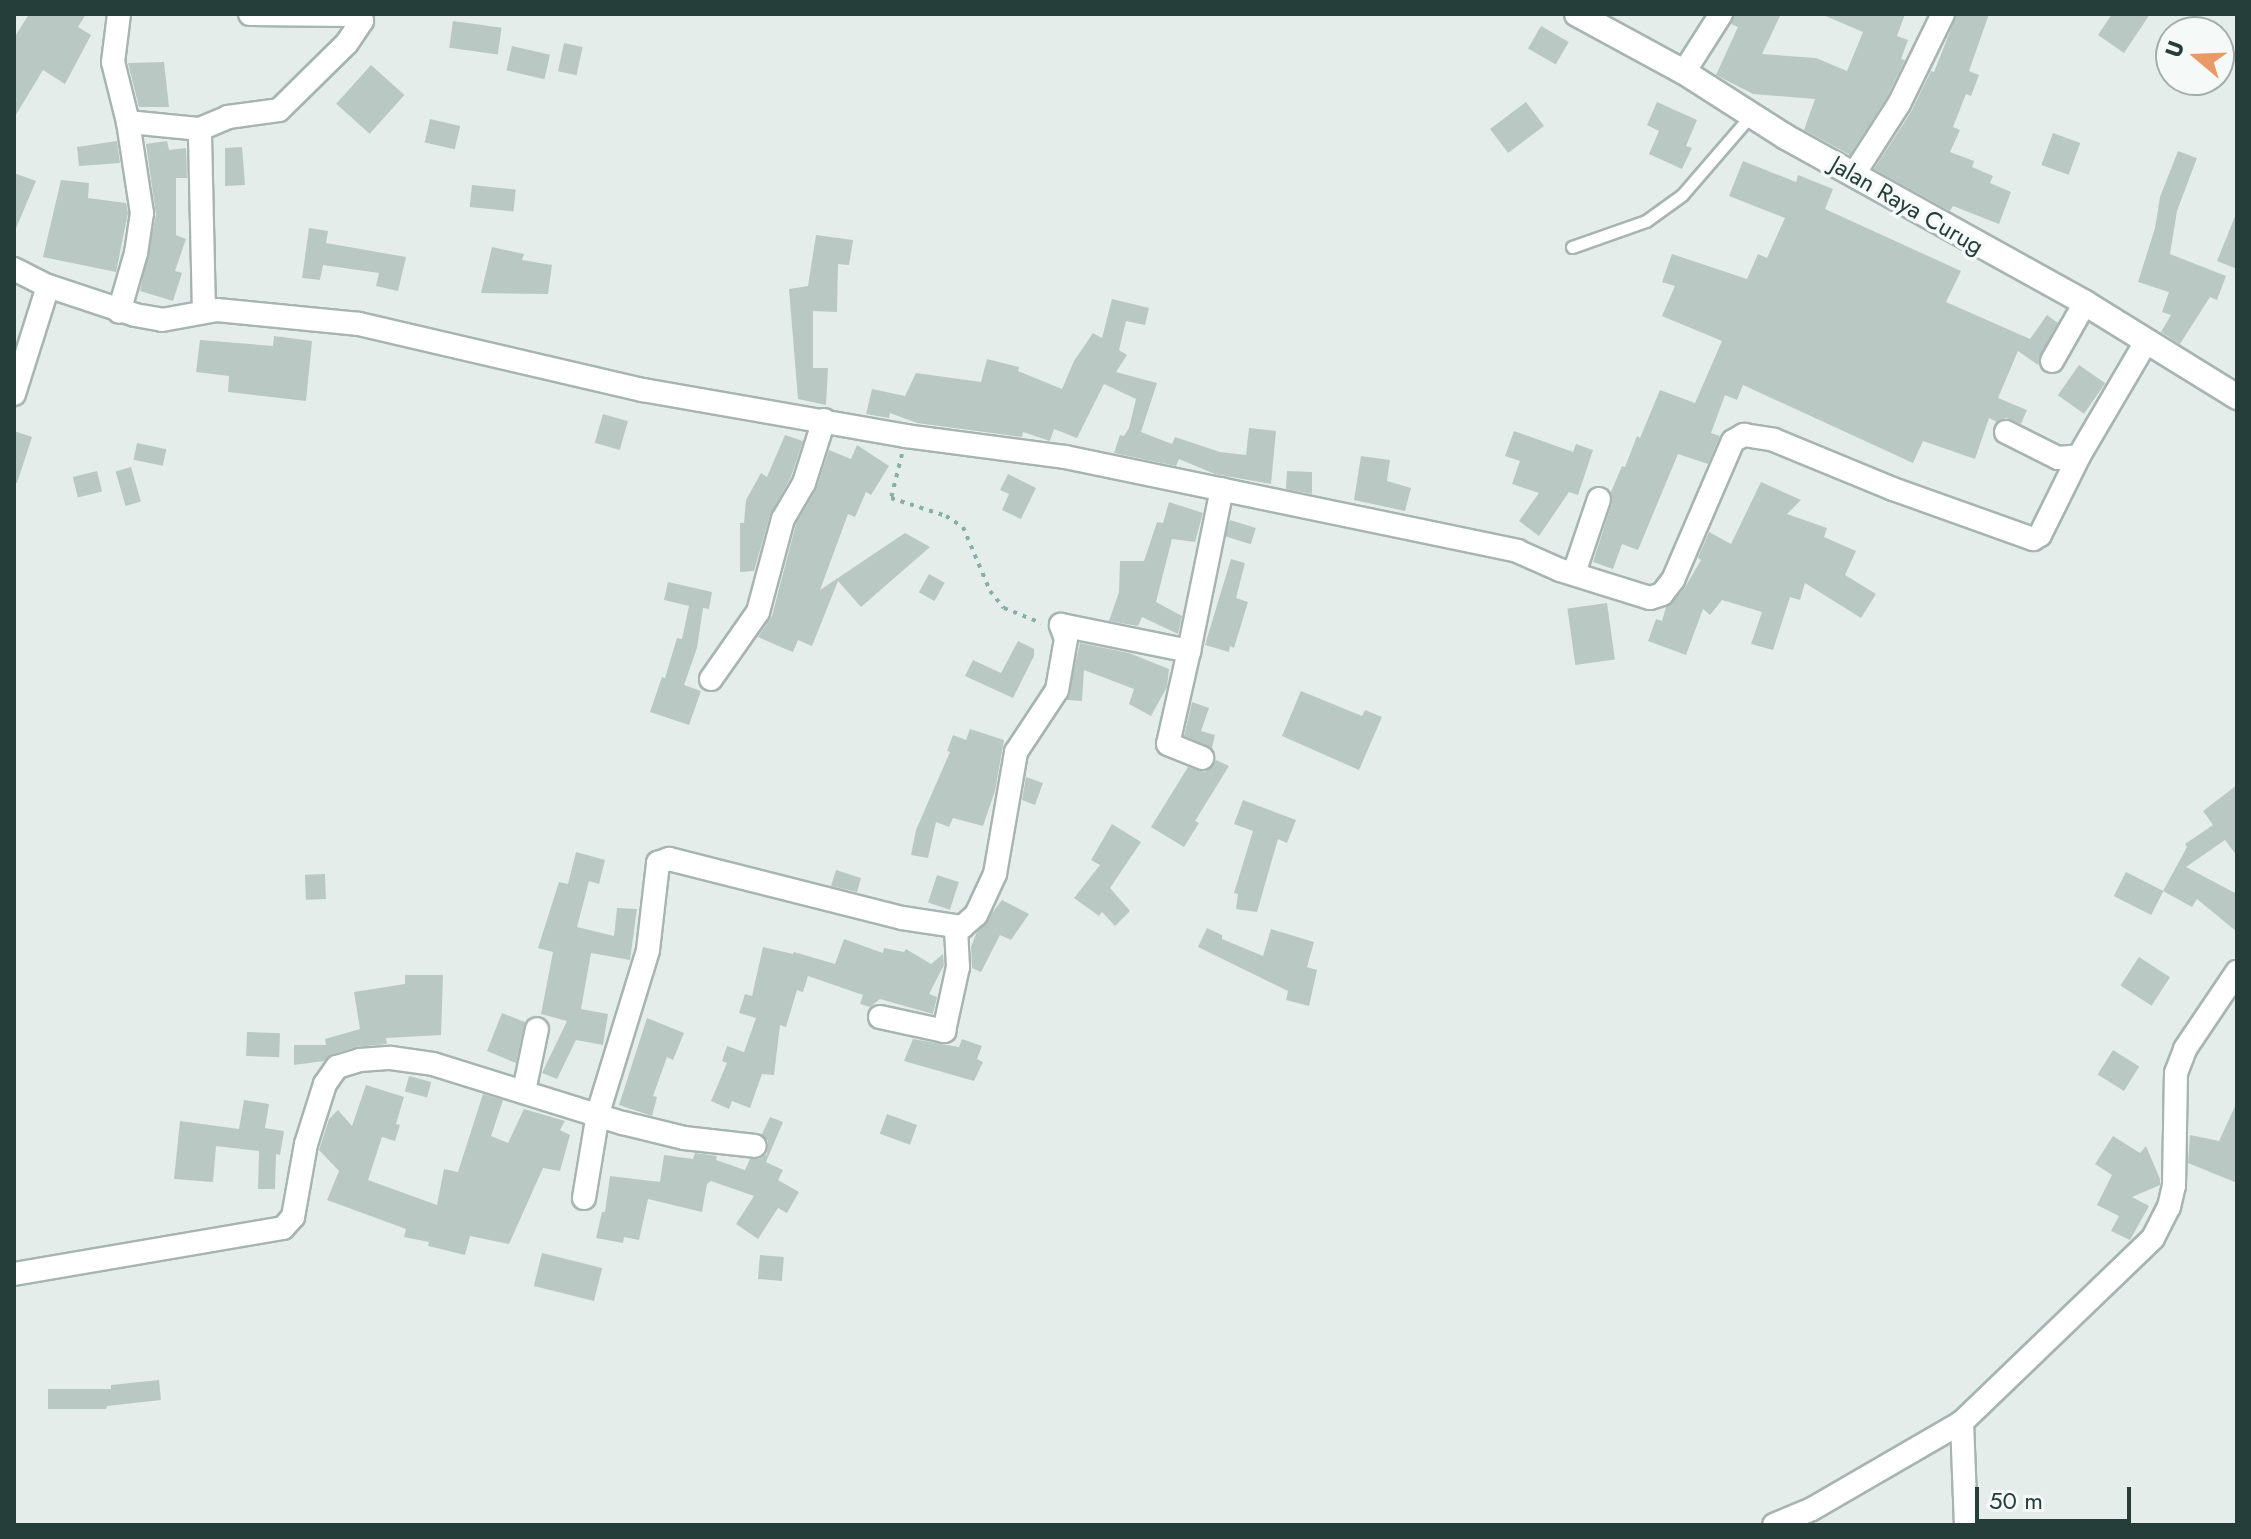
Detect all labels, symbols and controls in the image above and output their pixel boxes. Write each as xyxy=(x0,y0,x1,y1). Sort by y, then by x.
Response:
north arrow xyxy=(2155,16,2235,96)
text: U xyxy=(2157,36,2192,61)
street label: Jalan Raya Curug xyxy=(1825,150,1989,260)
scale bar xyxy=(1979,1471,2135,1521)
text: 50 m xyxy=(1989,1483,2043,1518)

